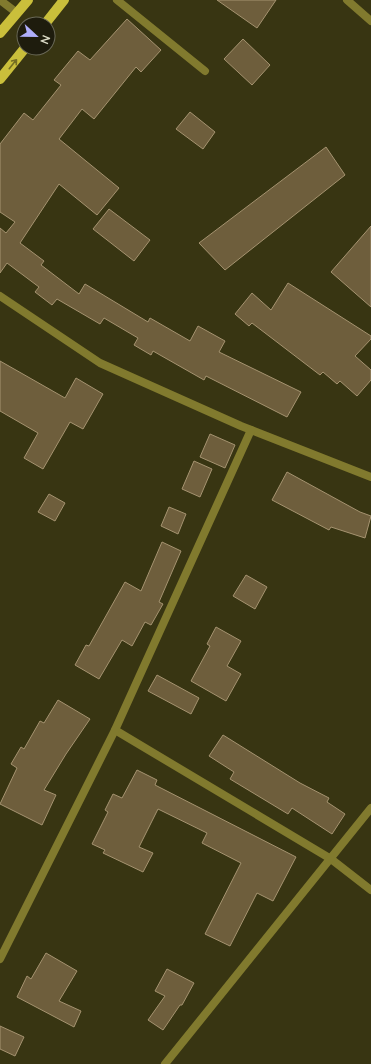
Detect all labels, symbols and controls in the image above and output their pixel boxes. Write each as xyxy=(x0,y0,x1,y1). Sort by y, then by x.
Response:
north arrow xyxy=(16,16,56,56)
text: N xyxy=(38,34,53,46)
one-way arrow xyxy=(8,58,17,69)

